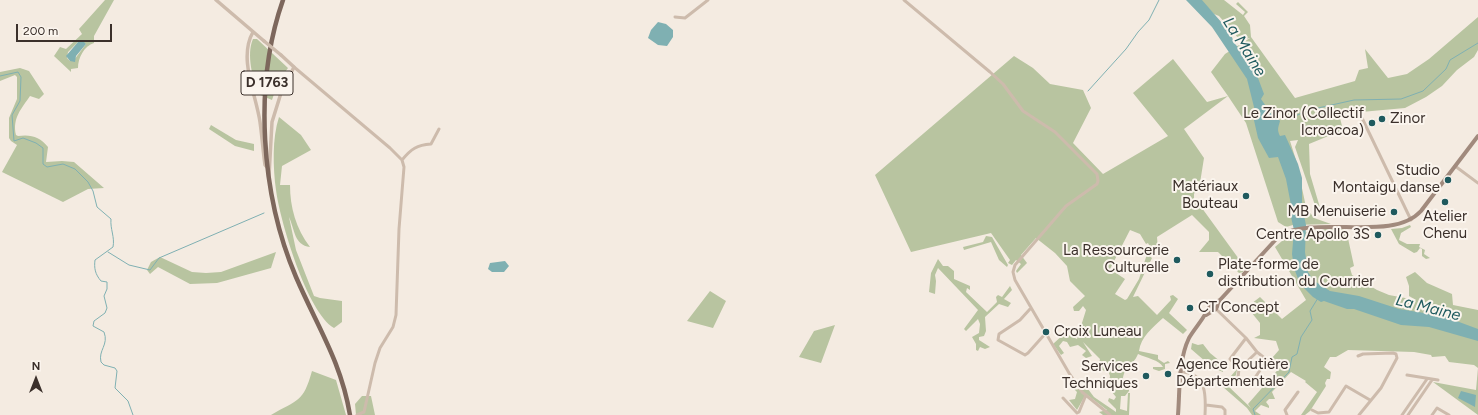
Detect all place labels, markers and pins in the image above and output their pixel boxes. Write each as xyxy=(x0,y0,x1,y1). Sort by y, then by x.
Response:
place label: Le Zinor (Collectif Icroacoa) xyxy=(1243,105,1364,140)
place label: Zinor xyxy=(1390,110,1425,128)
marker: Zinor xyxy=(1377,114,1387,124)
marker: Le Zinor (Collectif Icroacoa) xyxy=(1367,118,1377,128)
place label: Studio Montaigu danse xyxy=(1333,162,1440,197)
marker: Studio Montaigu danse xyxy=(1443,175,1453,185)
place label: Matériaux Bouteau xyxy=(1172,178,1238,213)
marker: Matériaux Bouteau xyxy=(1241,191,1251,201)
marker: Atelier Chenu xyxy=(1440,197,1450,207)
place label: MB Menuiserie xyxy=(1287,203,1386,221)
marker: MB Menuiserie xyxy=(1389,207,1399,217)
place label: Atelier Chenu xyxy=(1423,208,1467,243)
place label: Centre Apollo 3S xyxy=(1256,226,1370,244)
marker: Centre Apollo 3S xyxy=(1373,230,1383,240)
place label: La Ressourcerie Culturelle xyxy=(1063,242,1169,277)
marker: La Ressourcerie Culturelle xyxy=(1172,255,1182,265)
place label: Plate-forme de distribution du Courrier xyxy=(1218,256,1374,291)
marker: Plate-forme de distribution du Courrier xyxy=(1205,269,1215,279)
place label: CT Concept xyxy=(1198,299,1280,317)
marker: CT Concept xyxy=(1185,303,1195,313)
place label: Croix Luneau xyxy=(1054,323,1142,341)
marker: Croix Luneau xyxy=(1041,327,1051,337)
place label: Agence Routière Départementale xyxy=(1176,356,1289,391)
place label: Services Techniques xyxy=(1062,358,1138,393)
marker: Agence Routière Départementale xyxy=(1163,369,1173,379)
marker: Services Techniques xyxy=(1141,371,1151,381)

